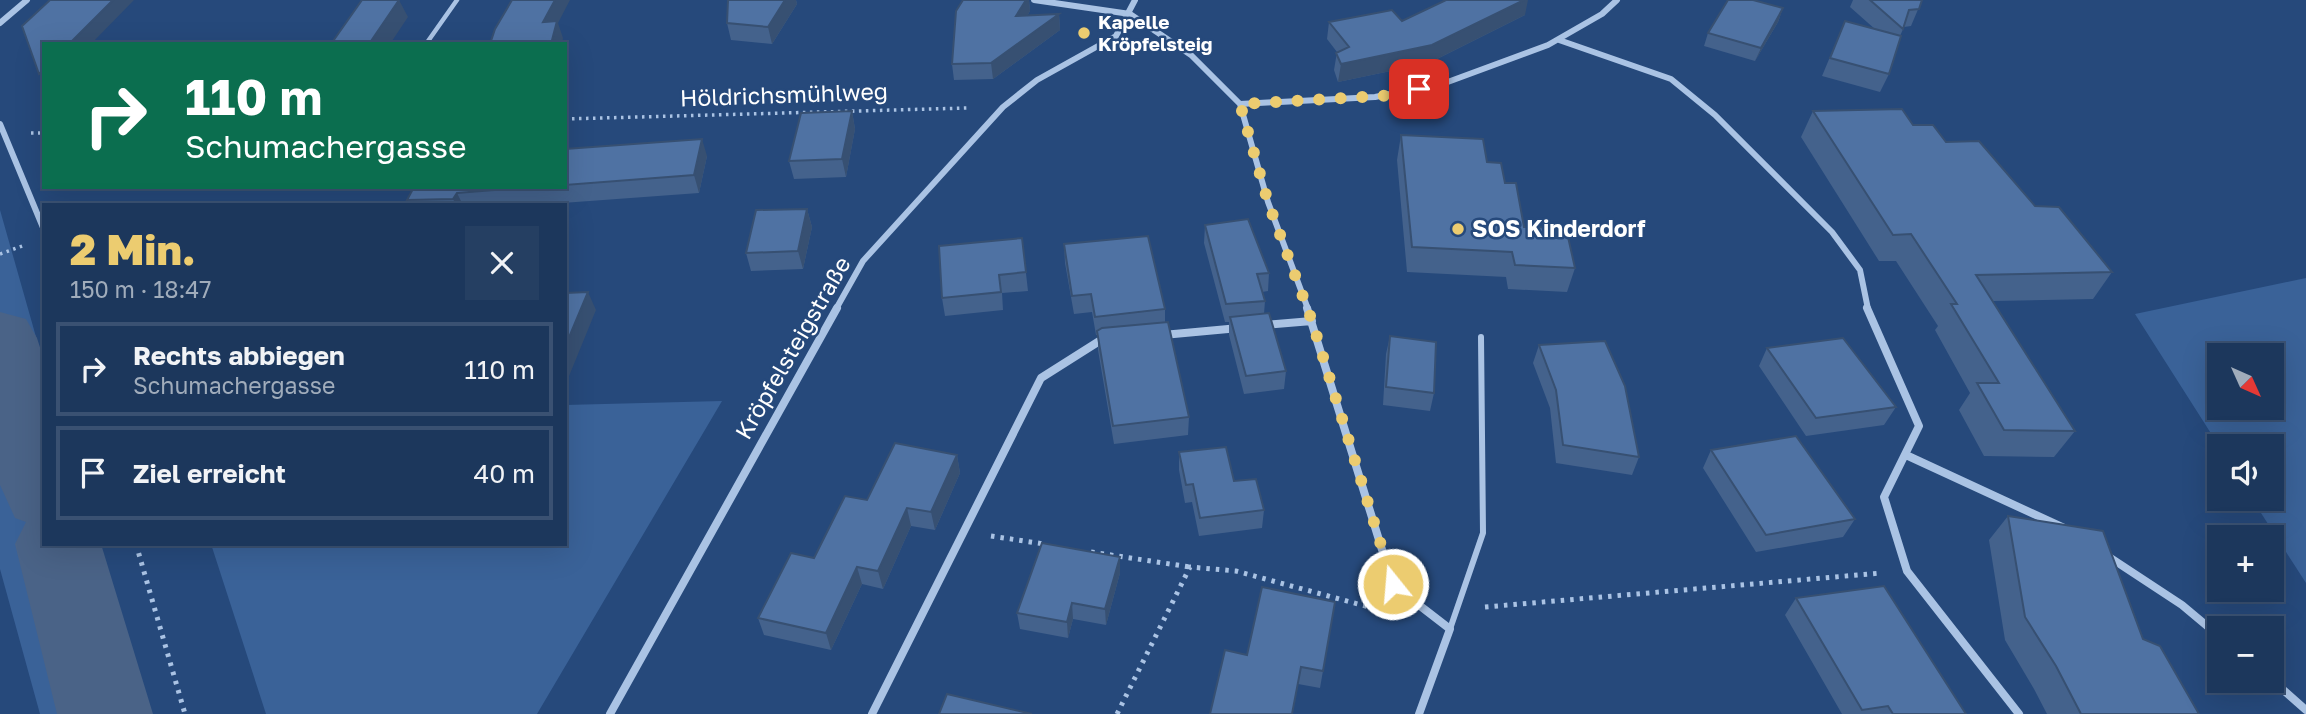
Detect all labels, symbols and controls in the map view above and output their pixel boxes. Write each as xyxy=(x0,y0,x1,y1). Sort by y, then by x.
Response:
place label: Kapelle Kröpfelsteig xyxy=(1098,10,1213,55)
marker: Kapelle Kröpfelsteig xyxy=(1076,25,1092,41)
pin xyxy=(1389,59,1449,119)
text: 110 m xyxy=(185,67,322,126)
icon: right xyxy=(70,70,161,161)
icon: arrive xyxy=(1400,70,1438,108)
street label: Höldrichsmühlweg xyxy=(680,76,888,112)
text: Schumachergasse xyxy=(185,127,466,165)
place label: SOS Kinderdorf xyxy=(1472,214,1646,242)
marker: SOS Kinderdorf xyxy=(1450,221,1466,237)
text: 2 Min. xyxy=(70,224,196,274)
button: close xyxy=(465,226,539,300)
street label: Kröpfelsteigstraße xyxy=(728,251,856,444)
text: 150 m · 18:47 xyxy=(70,275,212,303)
text: Rechts abbiegen xyxy=(133,340,345,371)
north arrow xyxy=(2207,343,2284,420)
map controls xyxy=(2207,343,2284,693)
icon: right xyxy=(74,350,112,388)
text: 110 m xyxy=(464,354,535,385)
text: Schumachergasse xyxy=(133,371,335,399)
button: sound xyxy=(2207,434,2284,511)
icon: arrive xyxy=(74,454,112,492)
text: Ziel erreicht xyxy=(133,458,286,489)
text: 40 m xyxy=(474,458,535,489)
button: + xyxy=(2207,525,2284,602)
position arrow xyxy=(1356,547,1430,621)
button: − xyxy=(2207,616,2284,693)

